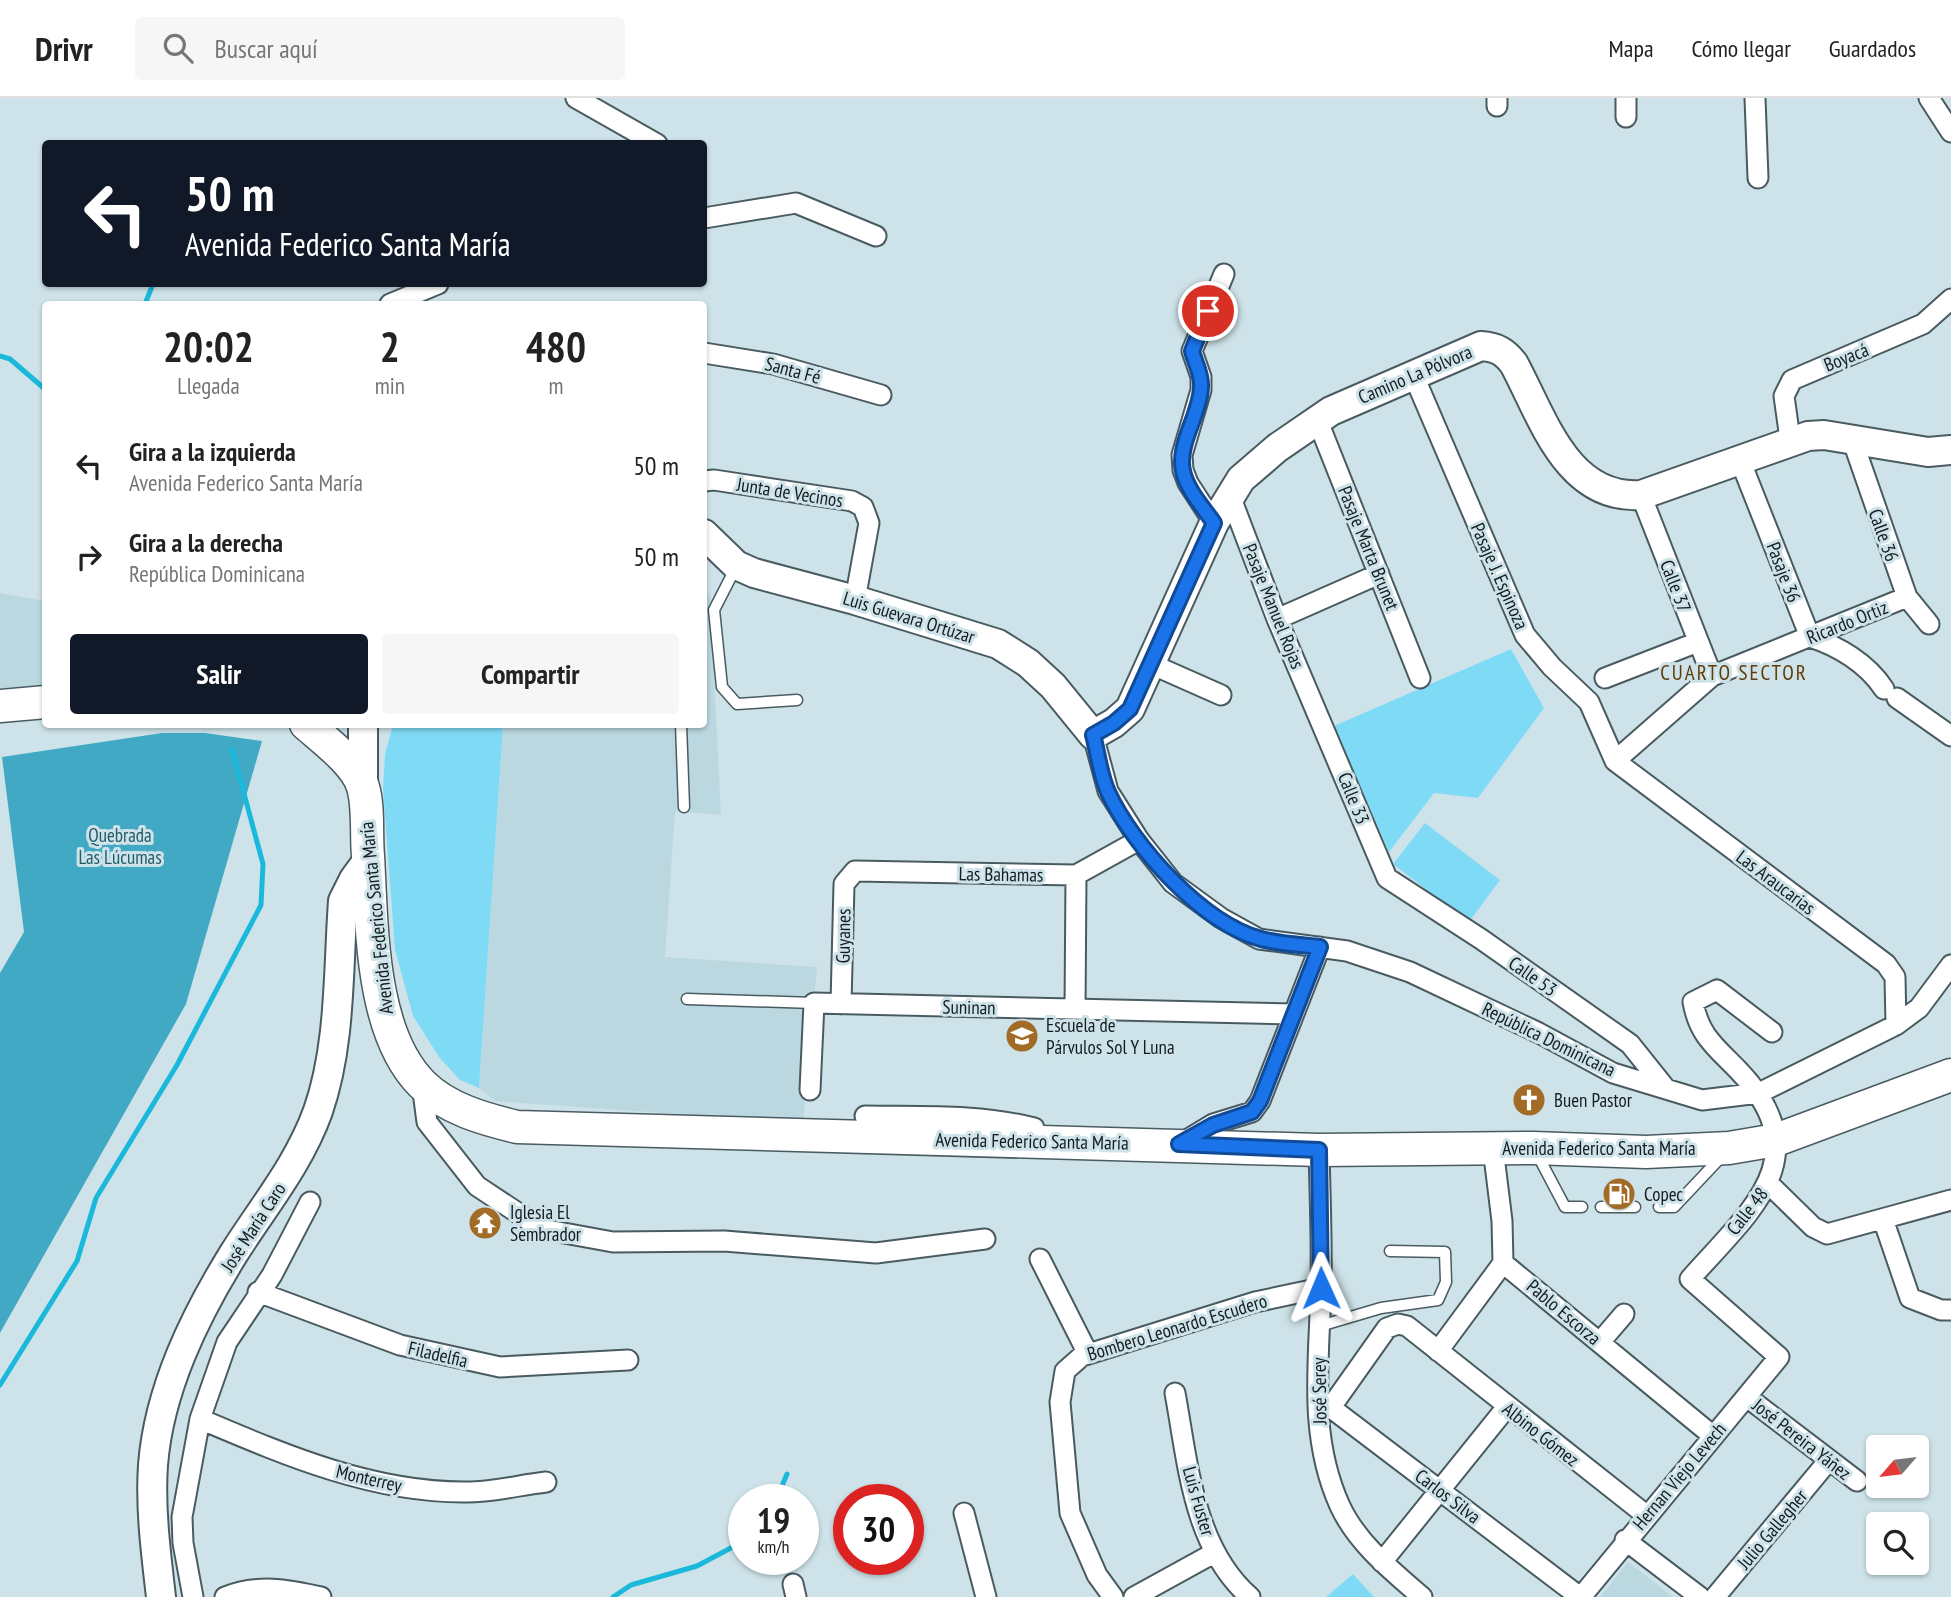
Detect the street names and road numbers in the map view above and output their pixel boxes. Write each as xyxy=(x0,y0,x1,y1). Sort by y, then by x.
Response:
street label: Boyacá xyxy=(1820,337,1872,377)
street label: Camino La Pólvora xyxy=(1354,339,1476,409)
street label: Santa Fé xyxy=(763,351,824,389)
street label: Junta de Vecinos xyxy=(734,472,845,512)
street label: Pasaje Marta Brunet xyxy=(1333,482,1405,614)
street label: Calle 36 xyxy=(1864,506,1904,564)
street label: Pasaje J. Espinoza xyxy=(1466,519,1534,633)
street label: Pasaje 36 xyxy=(1762,538,1806,606)
street label: Pasaje Manuel Rojas xyxy=(1238,540,1310,672)
street label: Calle 37 xyxy=(1655,557,1697,615)
street label: Luis Guevara Ortúzar xyxy=(840,586,979,649)
street label: Ricardo Ortiz xyxy=(1803,595,1891,649)
street label: Calle 33 xyxy=(1333,769,1375,827)
street label: Avenida Federico Santa María xyxy=(354,821,398,1015)
street label: Las Araucarias xyxy=(1732,844,1820,920)
street label: Las Bahamas xyxy=(959,861,1043,887)
street label: Guyanes xyxy=(831,908,855,964)
street label: Calle 53 xyxy=(1504,951,1562,1001)
street label: Suninan xyxy=(942,995,996,1019)
street label: República Dominicana xyxy=(1478,996,1620,1082)
street label: Avenida Federico Santa María xyxy=(935,1127,1129,1155)
street label: Avenida Federico Santa María xyxy=(1502,1136,1696,1160)
street label: José María Caro xyxy=(215,1178,291,1277)
street label: Calle 48 xyxy=(1721,1182,1773,1240)
street label: Pablo Escorza xyxy=(1522,1274,1606,1350)
street label: Bombero Leonardo Escudero xyxy=(1084,1288,1270,1366)
street label: Filadelfia xyxy=(406,1336,470,1372)
street label: José Serey xyxy=(1306,1356,1332,1426)
street label: José Pereira Yáñez xyxy=(1747,1392,1856,1485)
street label: Albino Gómez xyxy=(1498,1397,1584,1472)
street label: Hernan Viejo Levech xyxy=(1627,1417,1731,1535)
street label: Monterrey xyxy=(334,1459,405,1497)
street label: Luis Fuster xyxy=(1178,1464,1221,1539)
street label: Carlos Silva xyxy=(1410,1464,1486,1528)
street label: Julio Gallegher xyxy=(1731,1484,1813,1575)

